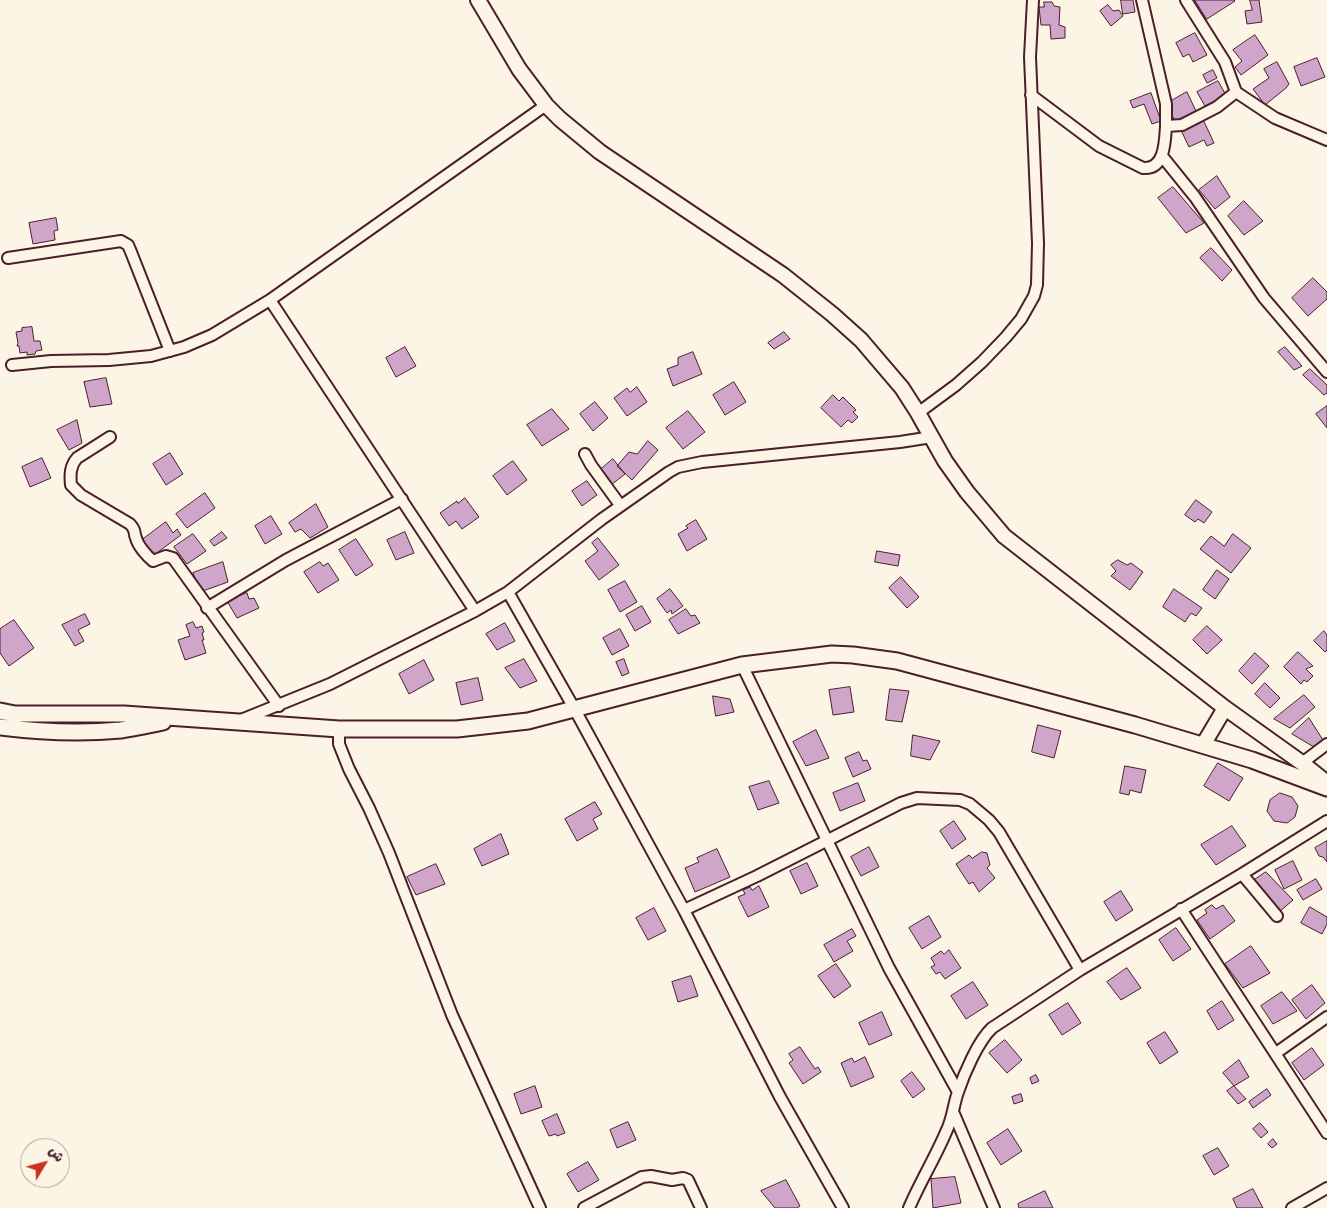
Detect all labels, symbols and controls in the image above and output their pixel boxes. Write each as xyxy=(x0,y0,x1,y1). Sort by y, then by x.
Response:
north arrow xyxy=(20,1138,70,1188)
text: ش xyxy=(45,1143,68,1166)

